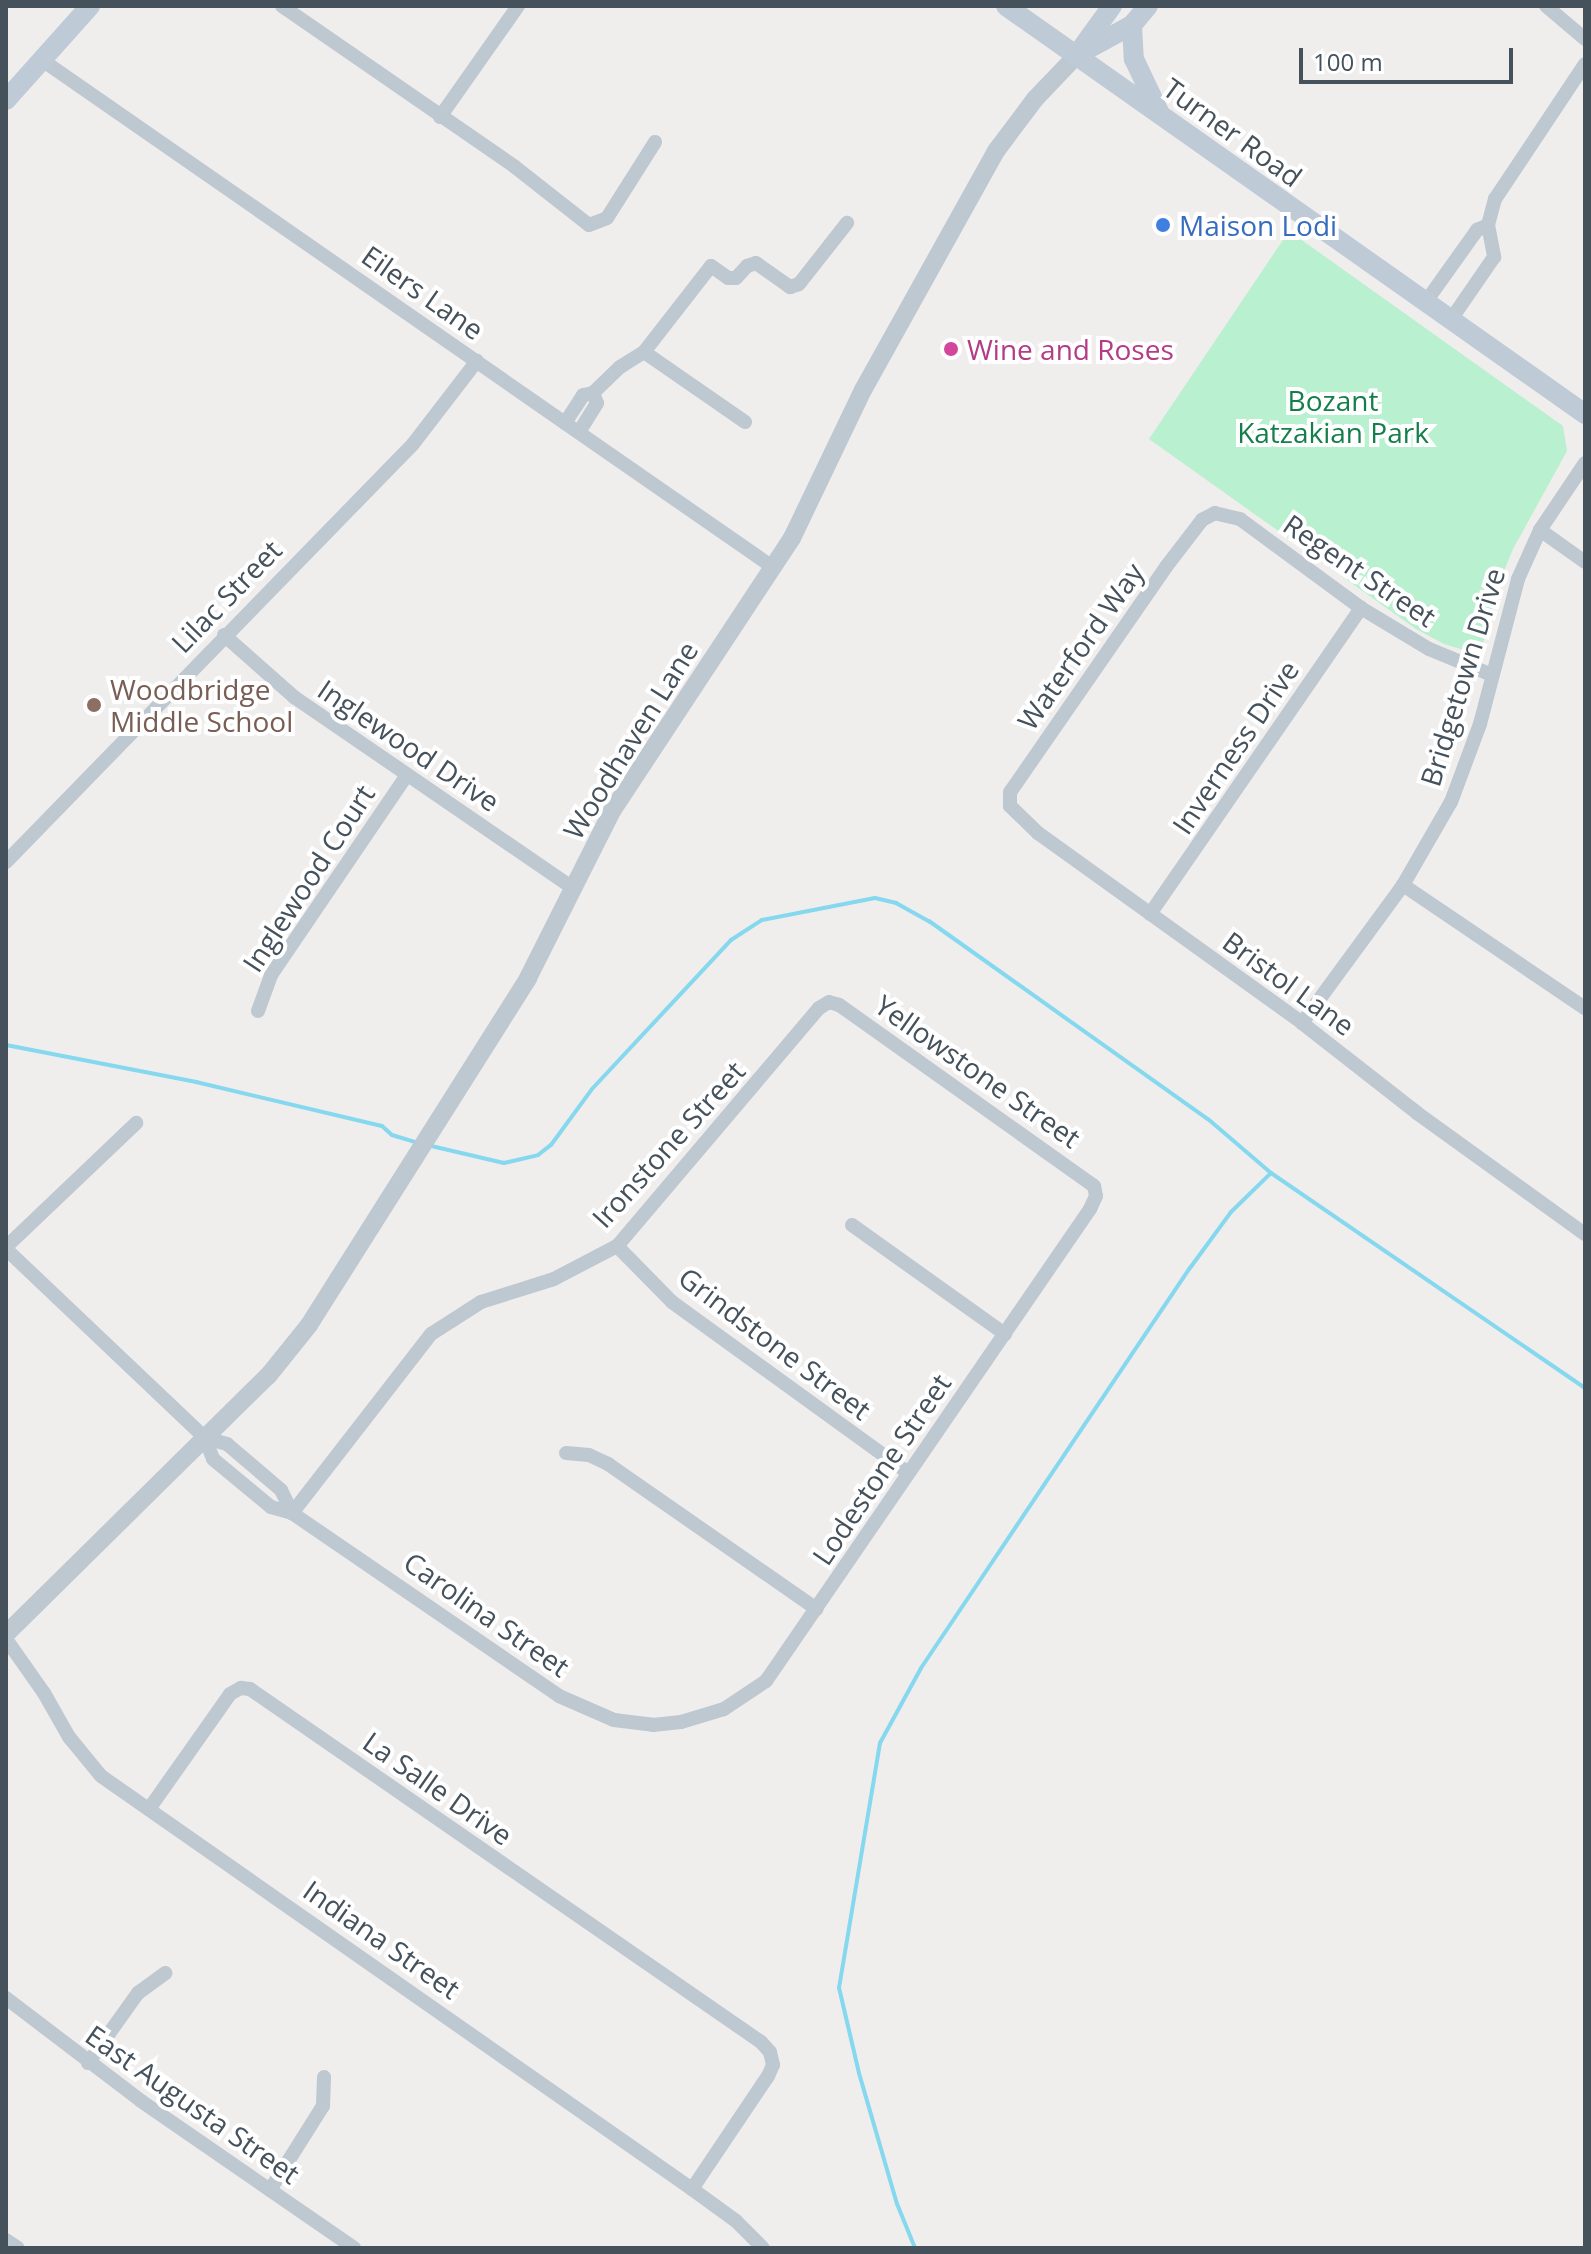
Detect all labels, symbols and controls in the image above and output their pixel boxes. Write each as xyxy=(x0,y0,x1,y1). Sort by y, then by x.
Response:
scale bar xyxy=(1303,32,1517,82)
text: 100 m xyxy=(1313,45,1383,78)
street label: Turner Road xyxy=(1157,71,1309,193)
place label: Maison Lodi xyxy=(1179,208,1337,242)
marker: Maison Lodi xyxy=(1154,216,1172,234)
street label: Eilers Lane xyxy=(356,238,490,346)
place label: Wine and Roses xyxy=(967,332,1174,366)
marker: Wine and Roses xyxy=(942,340,960,358)
park label: Bozant Katzakian Park xyxy=(1237,383,1429,449)
street label: Regent Street xyxy=(1277,507,1443,633)
street label: Lilac Street xyxy=(164,533,288,659)
street label: Waterford Way xyxy=(1010,556,1150,736)
street label: Bridgetown Drive xyxy=(1413,564,1511,790)
street label: Woodhaven Lane xyxy=(556,635,704,845)
street label: Inverness Drive xyxy=(1165,654,1305,840)
place label: Woodbridge Middle School xyxy=(110,672,293,738)
street label: Inglewood Drive xyxy=(312,672,506,818)
marker: Woodbridge Middle School xyxy=(85,696,103,714)
street label: Inglewood Court xyxy=(235,778,381,978)
street label: Bristol Lane xyxy=(1217,924,1361,1042)
street label: Yellowstone Street xyxy=(869,988,1087,1154)
street label: Ironstone Street xyxy=(585,1054,751,1234)
street label: Grindstone Street xyxy=(672,1260,878,1426)
street label: Lodestone Street xyxy=(805,1367,957,1571)
street label: Carolina Street xyxy=(398,1545,576,1683)
street label: La Salle Drive xyxy=(357,1724,519,1852)
street label: Indiana Street xyxy=(297,1873,467,2005)
street label: East Augusta Street xyxy=(80,2018,306,2190)

